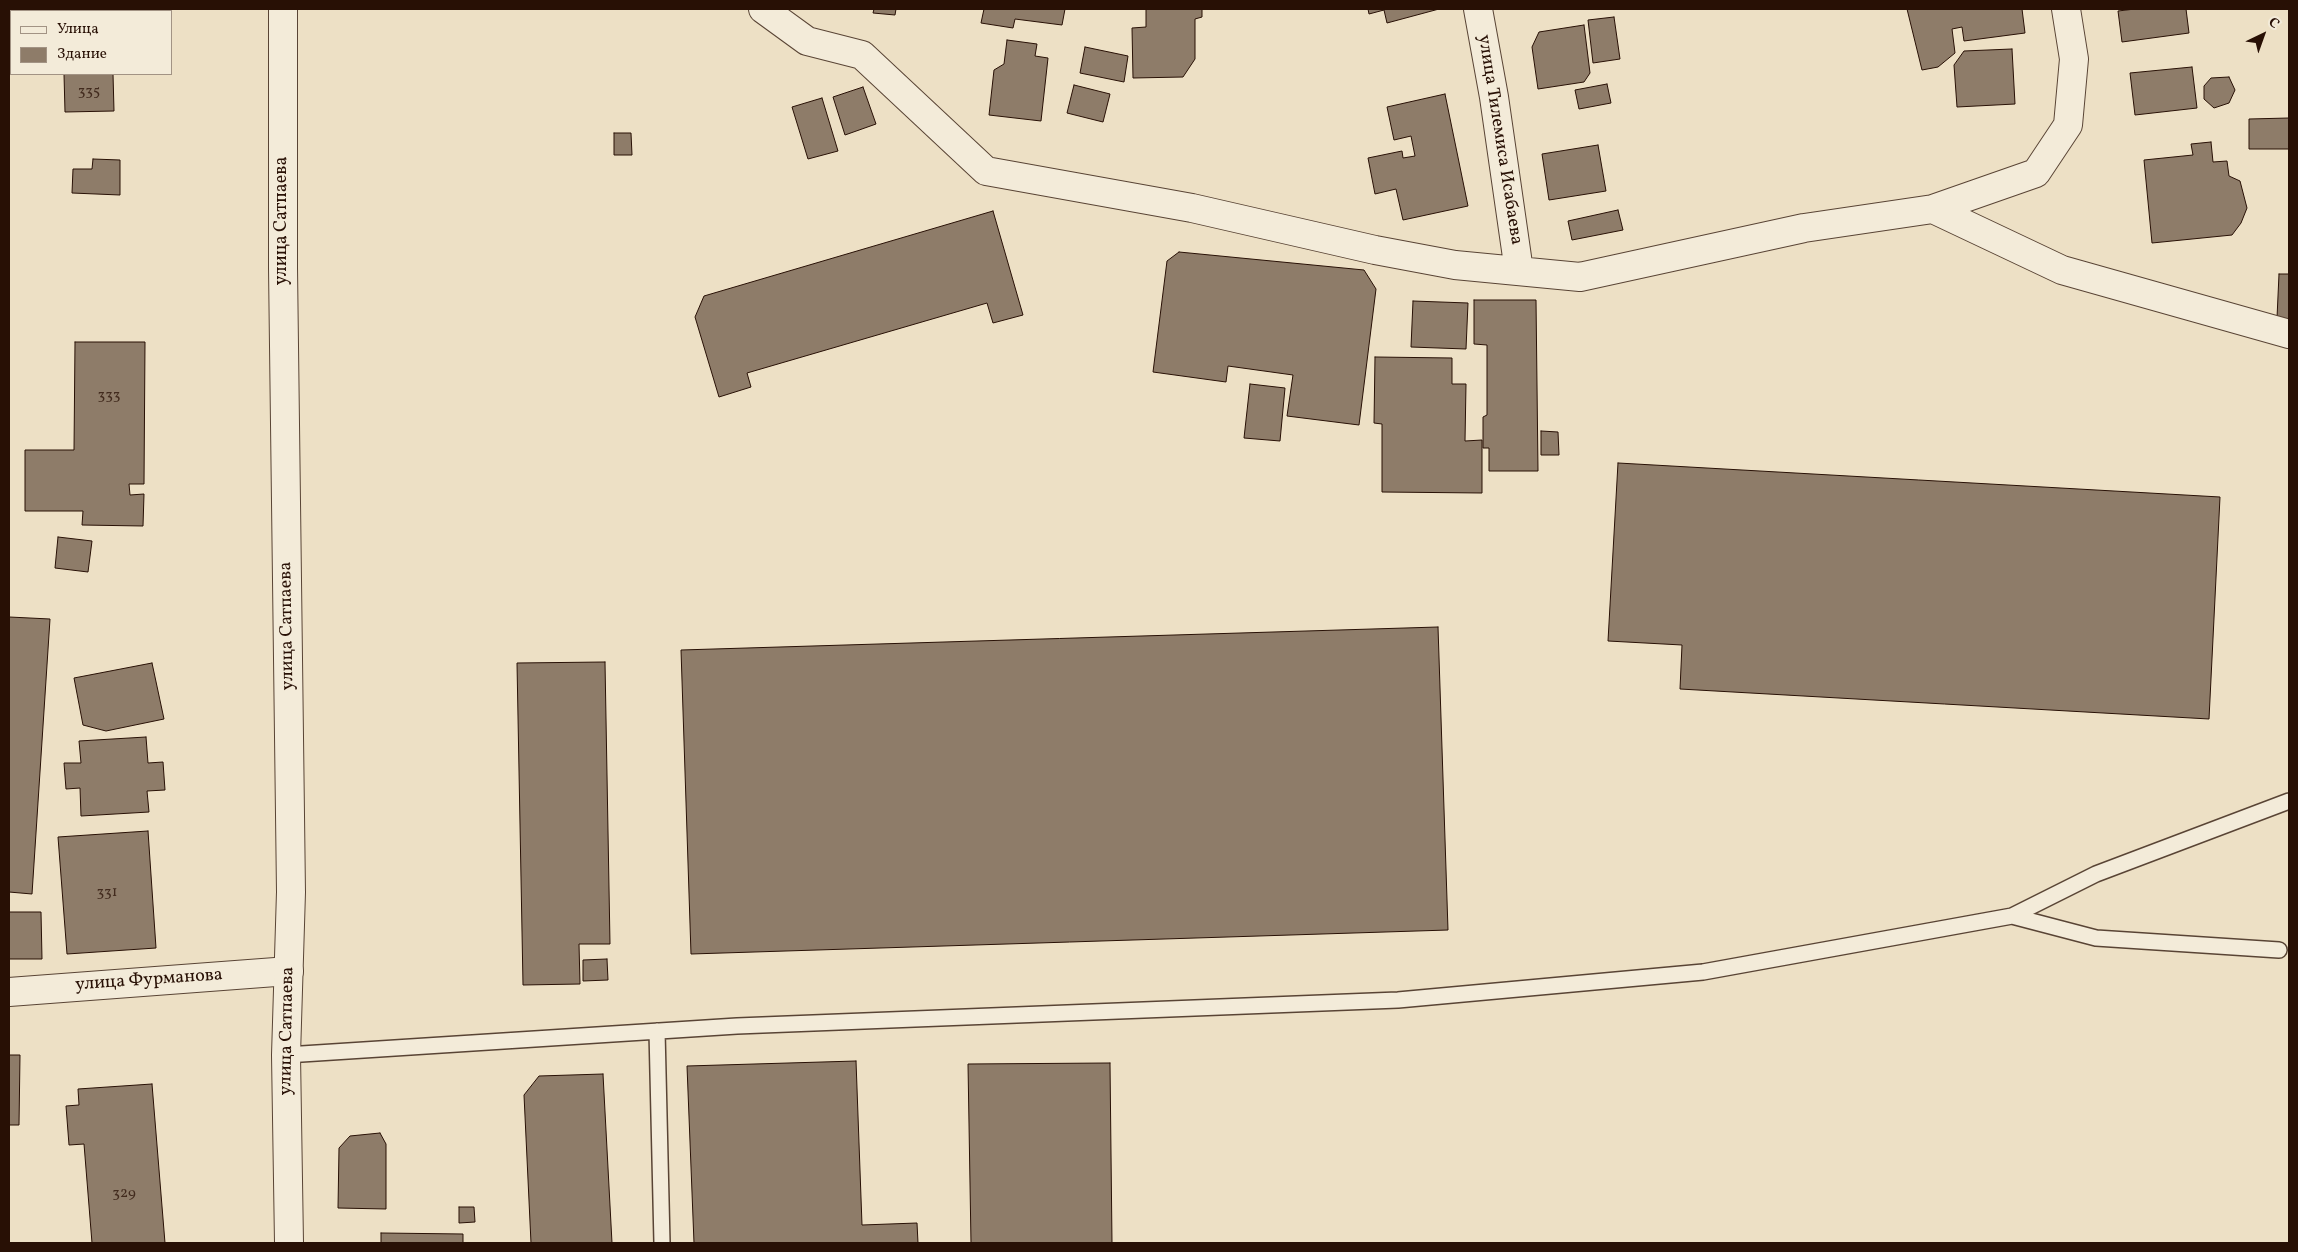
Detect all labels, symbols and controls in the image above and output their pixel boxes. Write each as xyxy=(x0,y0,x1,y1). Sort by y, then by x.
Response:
legend xyxy=(10,10,172,75)
north arrow xyxy=(2238,10,2288,60)
text: С xyxy=(2264,13,2283,34)
text: Улица xyxy=(57,19,99,40)
street label: улица Тилемиса Исабаева xyxy=(1472,33,1526,247)
text: Здание xyxy=(57,44,107,65)
house number: 335 xyxy=(78,83,100,101)
street label: улица Сатпаева xyxy=(272,157,294,285)
house number: 333 xyxy=(98,387,120,405)
street label: улица Сатпаева xyxy=(276,561,300,691)
house number: 331 xyxy=(96,884,118,902)
street label: улица Фурманова xyxy=(74,965,224,997)
street label: улица Сатпаева xyxy=(276,966,300,1096)
house number: 329 xyxy=(112,1185,136,1203)

